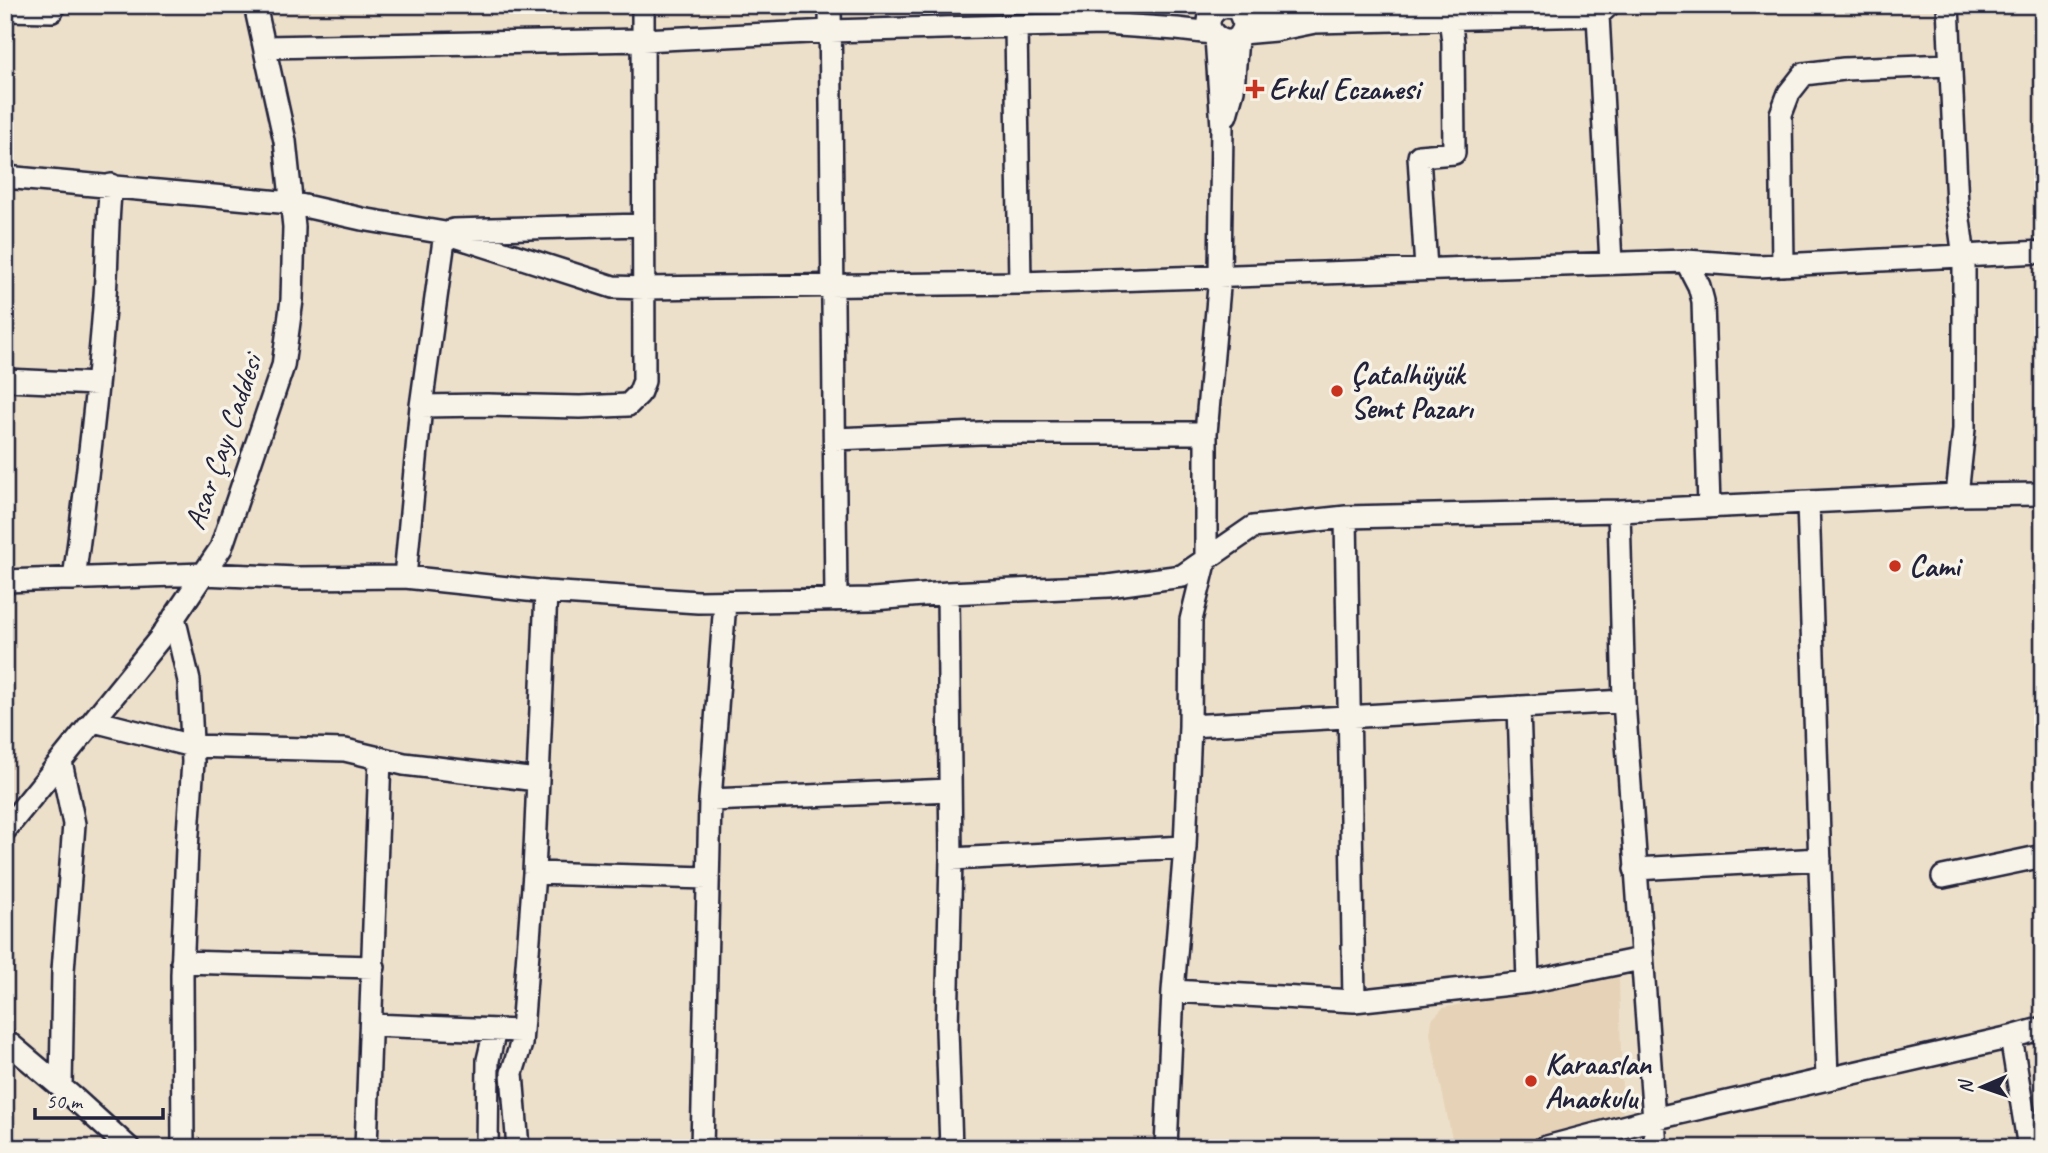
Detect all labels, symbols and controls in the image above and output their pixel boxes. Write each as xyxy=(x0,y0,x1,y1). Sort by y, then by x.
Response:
place label: Erkul Eczanesi xyxy=(1269,70,1424,108)
marker: Erkul Eczanesi xyxy=(1247,81,1263,97)
street label: Asar Çayı Caddesi xyxy=(175,346,272,535)
place label: Çatalhüyük Semt Pazarı xyxy=(1351,355,1475,427)
marker: Çatalhüyük Semt Pazarı xyxy=(1329,383,1345,399)
place label: Cami xyxy=(1909,547,1964,585)
marker: Cami xyxy=(1887,558,1903,574)
place label: Karaaslan Anaokulu xyxy=(1545,1045,1652,1117)
north arrow xyxy=(1946,1052,2016,1122)
marker: Karaaslan Anaokulu xyxy=(1523,1073,1539,1089)
scale bar xyxy=(35,1076,163,1120)
text: N xyxy=(1954,1078,1978,1094)
text: 50 m xyxy=(46,1088,84,1114)

